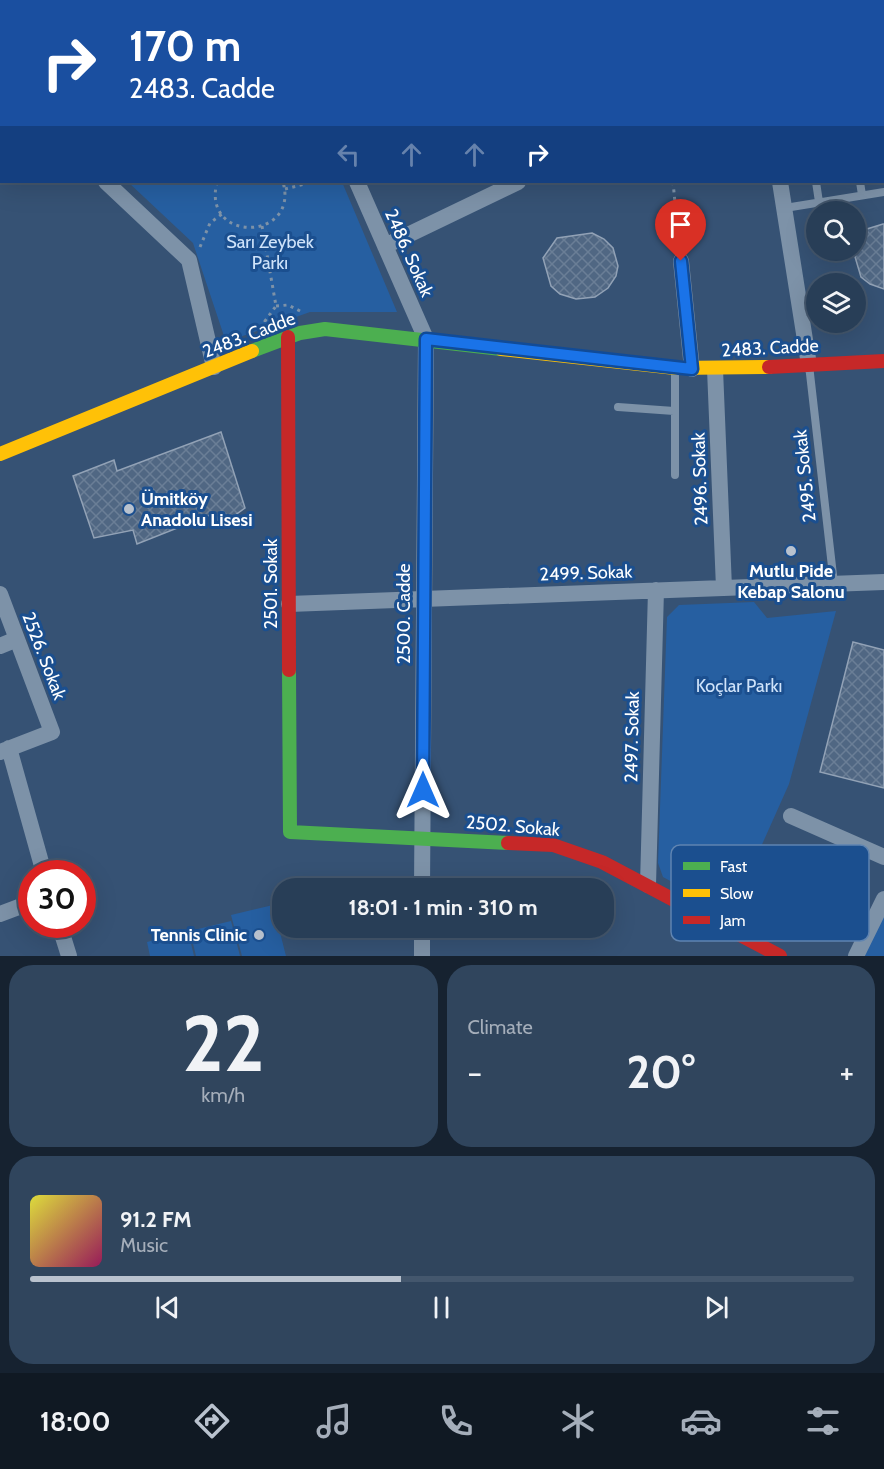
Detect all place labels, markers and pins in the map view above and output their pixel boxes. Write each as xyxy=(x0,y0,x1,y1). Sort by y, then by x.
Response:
pin xyxy=(655,199,706,261)
place label: Ümitköy Anadolu Lisesi xyxy=(141,488,252,531)
marker: Ümitköy Anadolu Lisesi xyxy=(122,502,136,516)
marker: Mutlu Pide Kebap Salonu xyxy=(784,544,798,558)
place label: Mutlu Pide Kebap Salonu xyxy=(737,560,845,603)
place label: Tennis Clinic xyxy=(151,924,247,946)
marker: Tennis Clinic xyxy=(252,928,266,942)

